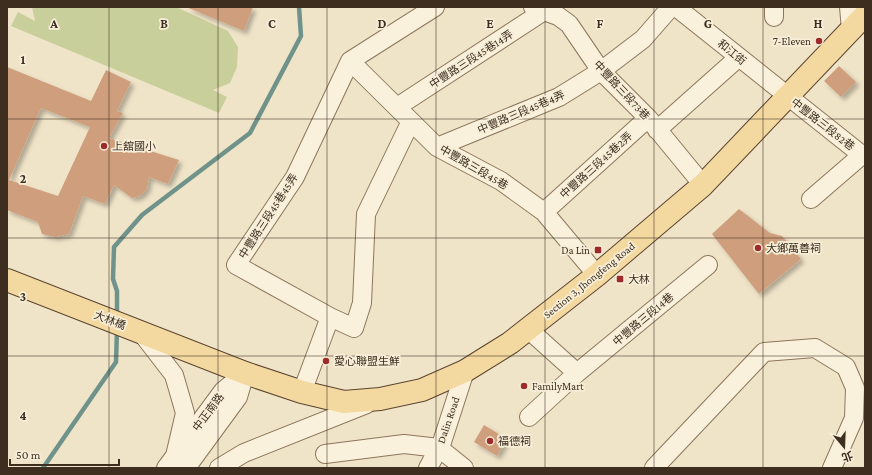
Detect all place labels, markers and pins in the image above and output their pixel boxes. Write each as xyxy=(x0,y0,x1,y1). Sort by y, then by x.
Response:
place label: 7-Eleven xyxy=(773,35,811,47)
marker: 7-Eleven xyxy=(814,36,824,46)
place label: 上舘國小 xyxy=(112,140,156,152)
marker: 上舘國小 xyxy=(99,141,109,151)
place label: 大鄉萬善祠 xyxy=(766,242,821,254)
marker: 大鄉萬善祠 xyxy=(753,243,763,253)
place label: Da Lin xyxy=(561,244,590,256)
marker: Da Lin xyxy=(593,245,603,255)
place label: 大林 xyxy=(628,273,650,285)
marker: 大林 xyxy=(615,274,625,284)
place label: 愛心聯盟生鮮 xyxy=(334,355,400,367)
marker: 愛心聯盟生鮮 xyxy=(321,356,331,366)
place label: FamilyMart xyxy=(532,380,584,393)
marker: FamilyMart xyxy=(519,381,529,391)
place label: 福德祠 xyxy=(498,435,531,447)
marker: 福德祠 xyxy=(485,436,495,446)

